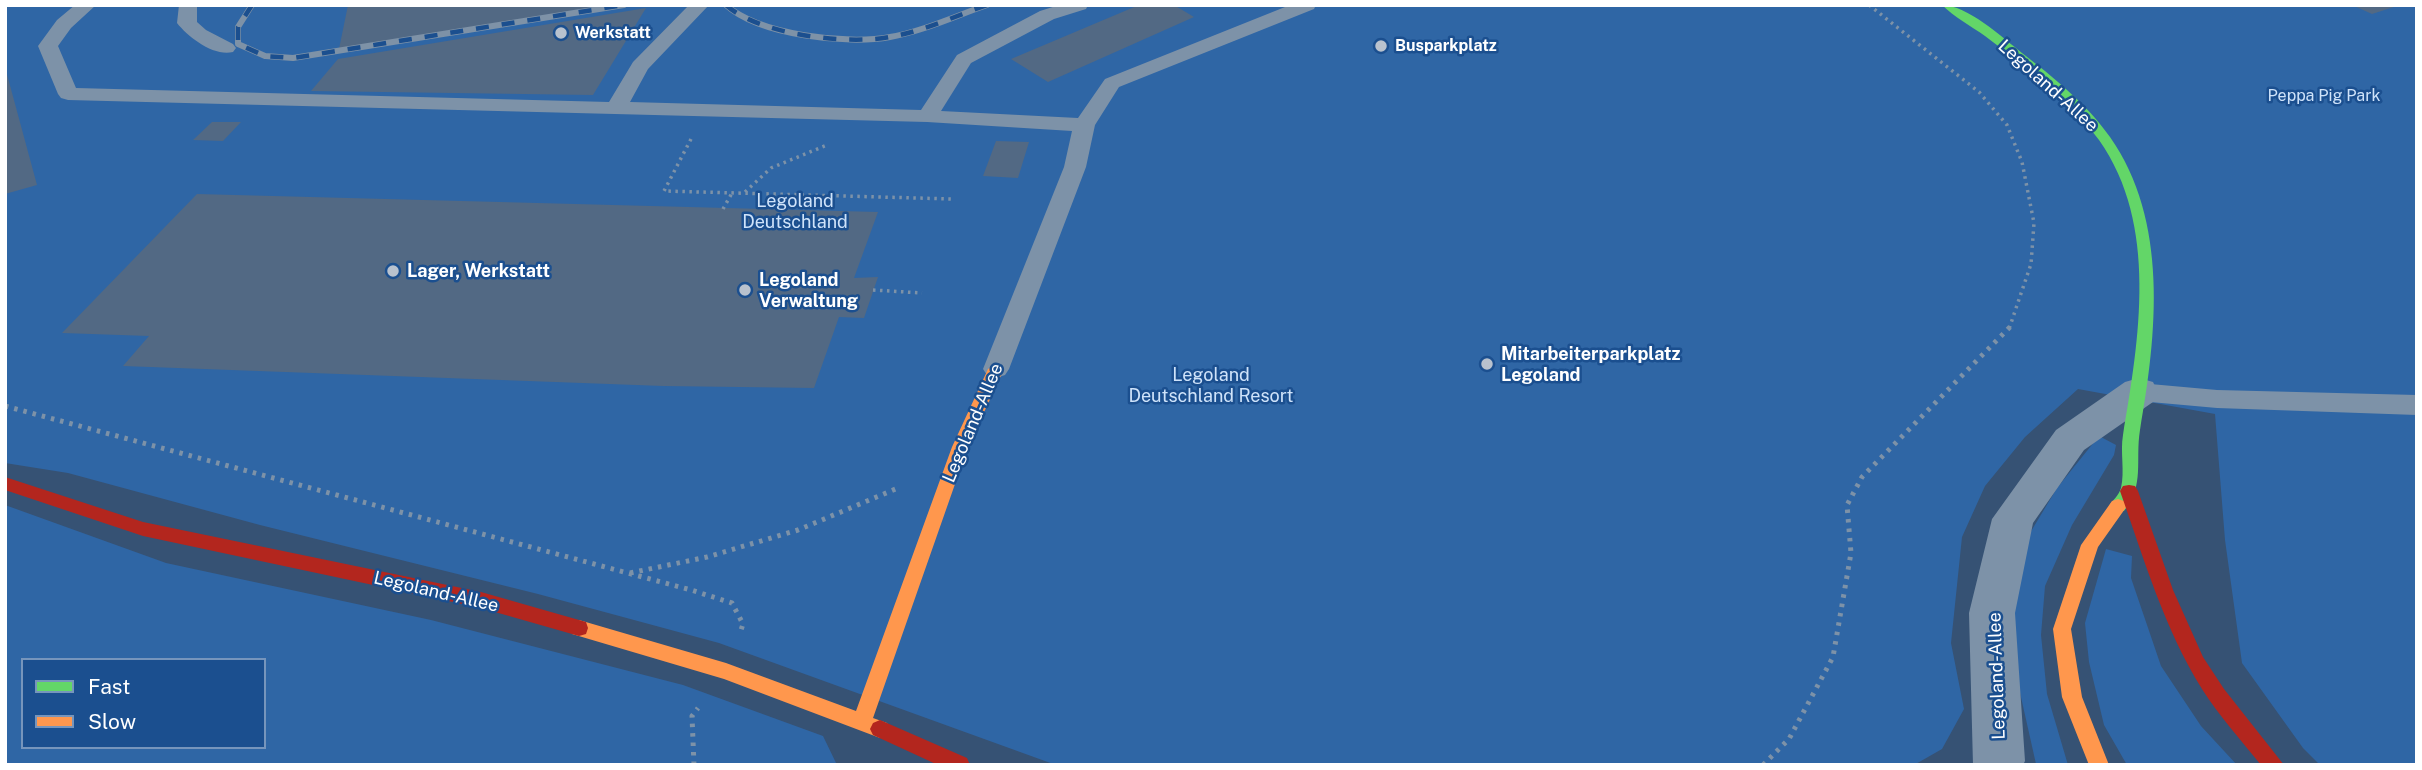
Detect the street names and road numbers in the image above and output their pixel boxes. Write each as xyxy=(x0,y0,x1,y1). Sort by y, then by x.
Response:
street label: Legoland-Allee xyxy=(1993,35,2103,137)
street label: Legoland-Allee xyxy=(938,360,1008,486)
street label: Legoland-Allee xyxy=(371,567,501,617)
street label: Legoland-Allee xyxy=(1984,612,2010,740)

